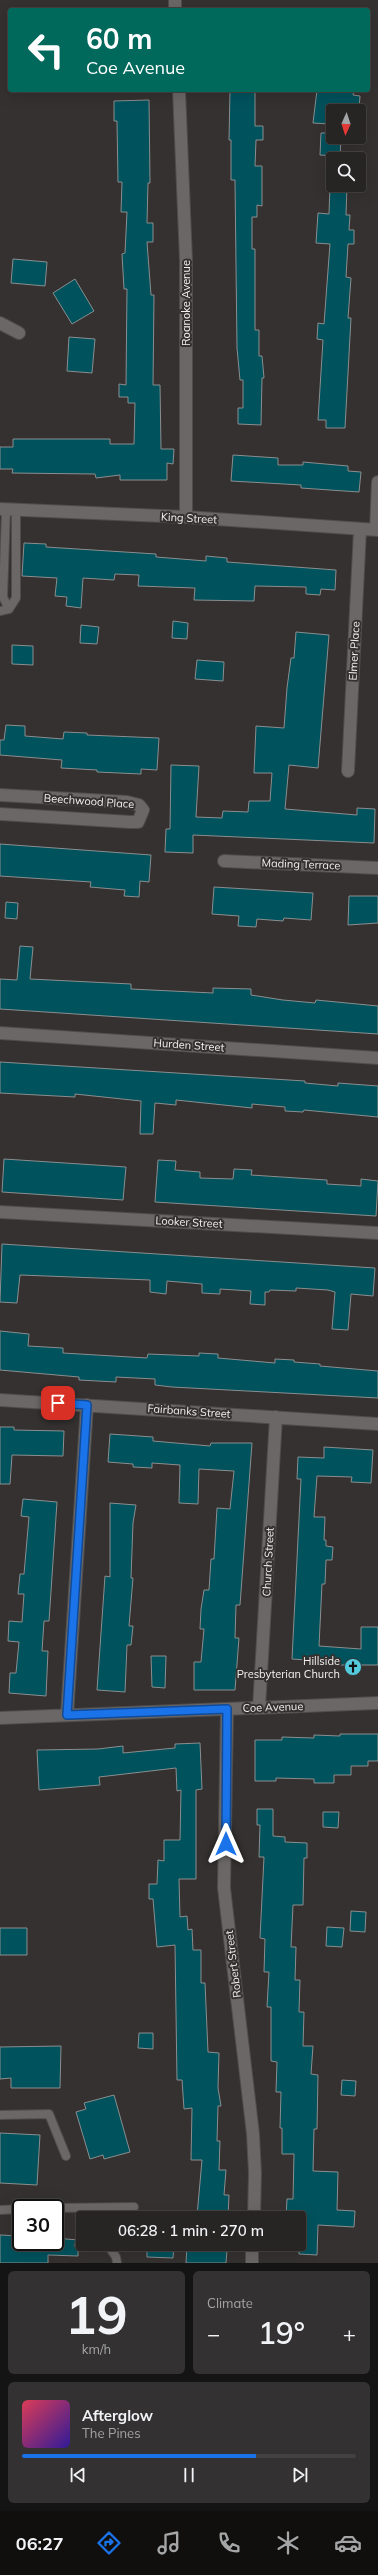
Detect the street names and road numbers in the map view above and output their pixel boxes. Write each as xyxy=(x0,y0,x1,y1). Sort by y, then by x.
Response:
street label: Roanoke Avenue xyxy=(179,260,193,346)
street label: King Street xyxy=(161,510,217,526)
street label: Elmer Place xyxy=(345,621,363,681)
street label: Beechwood Place xyxy=(43,791,135,811)
street label: Mading Terrace xyxy=(261,856,341,872)
street label: Hurden Street xyxy=(153,1036,225,1054)
street label: Looker Street xyxy=(155,1213,223,1231)
street label: Fairbanks Street xyxy=(147,1401,231,1421)
street label: Church Street xyxy=(259,1527,277,1597)
street label: Coe Avenue xyxy=(242,1699,304,1715)
street label: Robert Street xyxy=(222,1929,244,1998)

